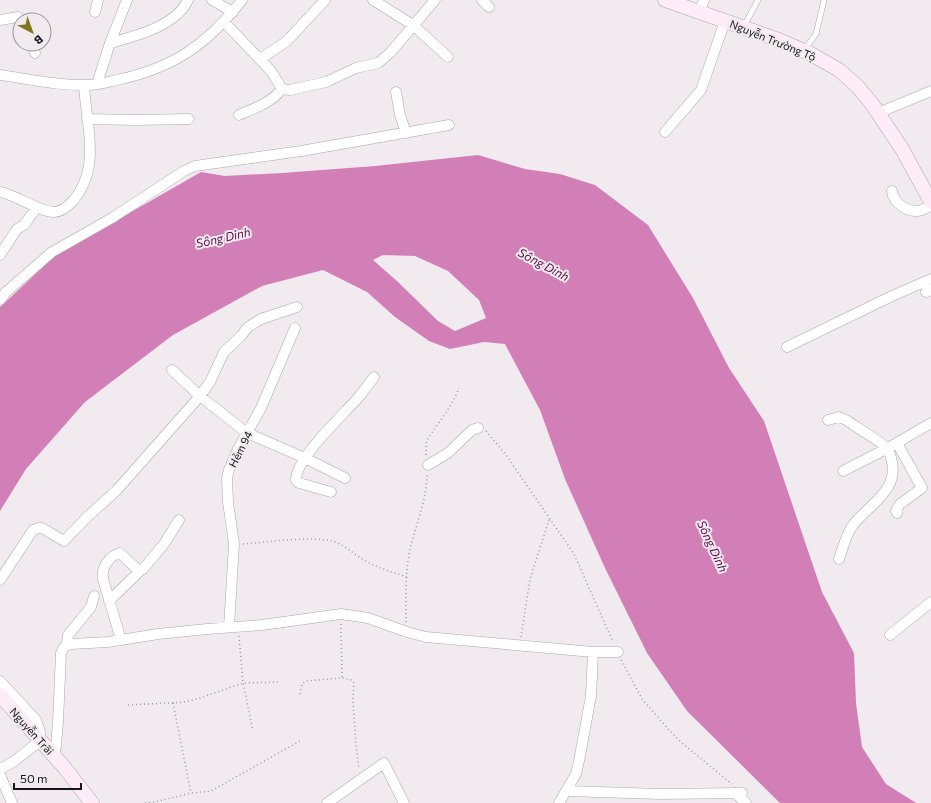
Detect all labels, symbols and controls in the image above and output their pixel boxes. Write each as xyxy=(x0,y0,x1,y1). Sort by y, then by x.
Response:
north arrow xyxy=(12,12,52,52)
street label: Nguyễn Trường Tộ xyxy=(728,16,819,63)
text: B xyxy=(32,33,46,47)
water label: Sông Dinh xyxy=(194,224,252,250)
water label: Sông Dinh xyxy=(516,245,572,283)
street label: Hẻm 94 xyxy=(225,428,255,469)
water label: Sông Dinh xyxy=(695,518,731,574)
street label: Nguyễn Trãi xyxy=(7,704,57,757)
scale bar xyxy=(14,765,81,791)
text: 50 m xyxy=(20,771,48,785)

